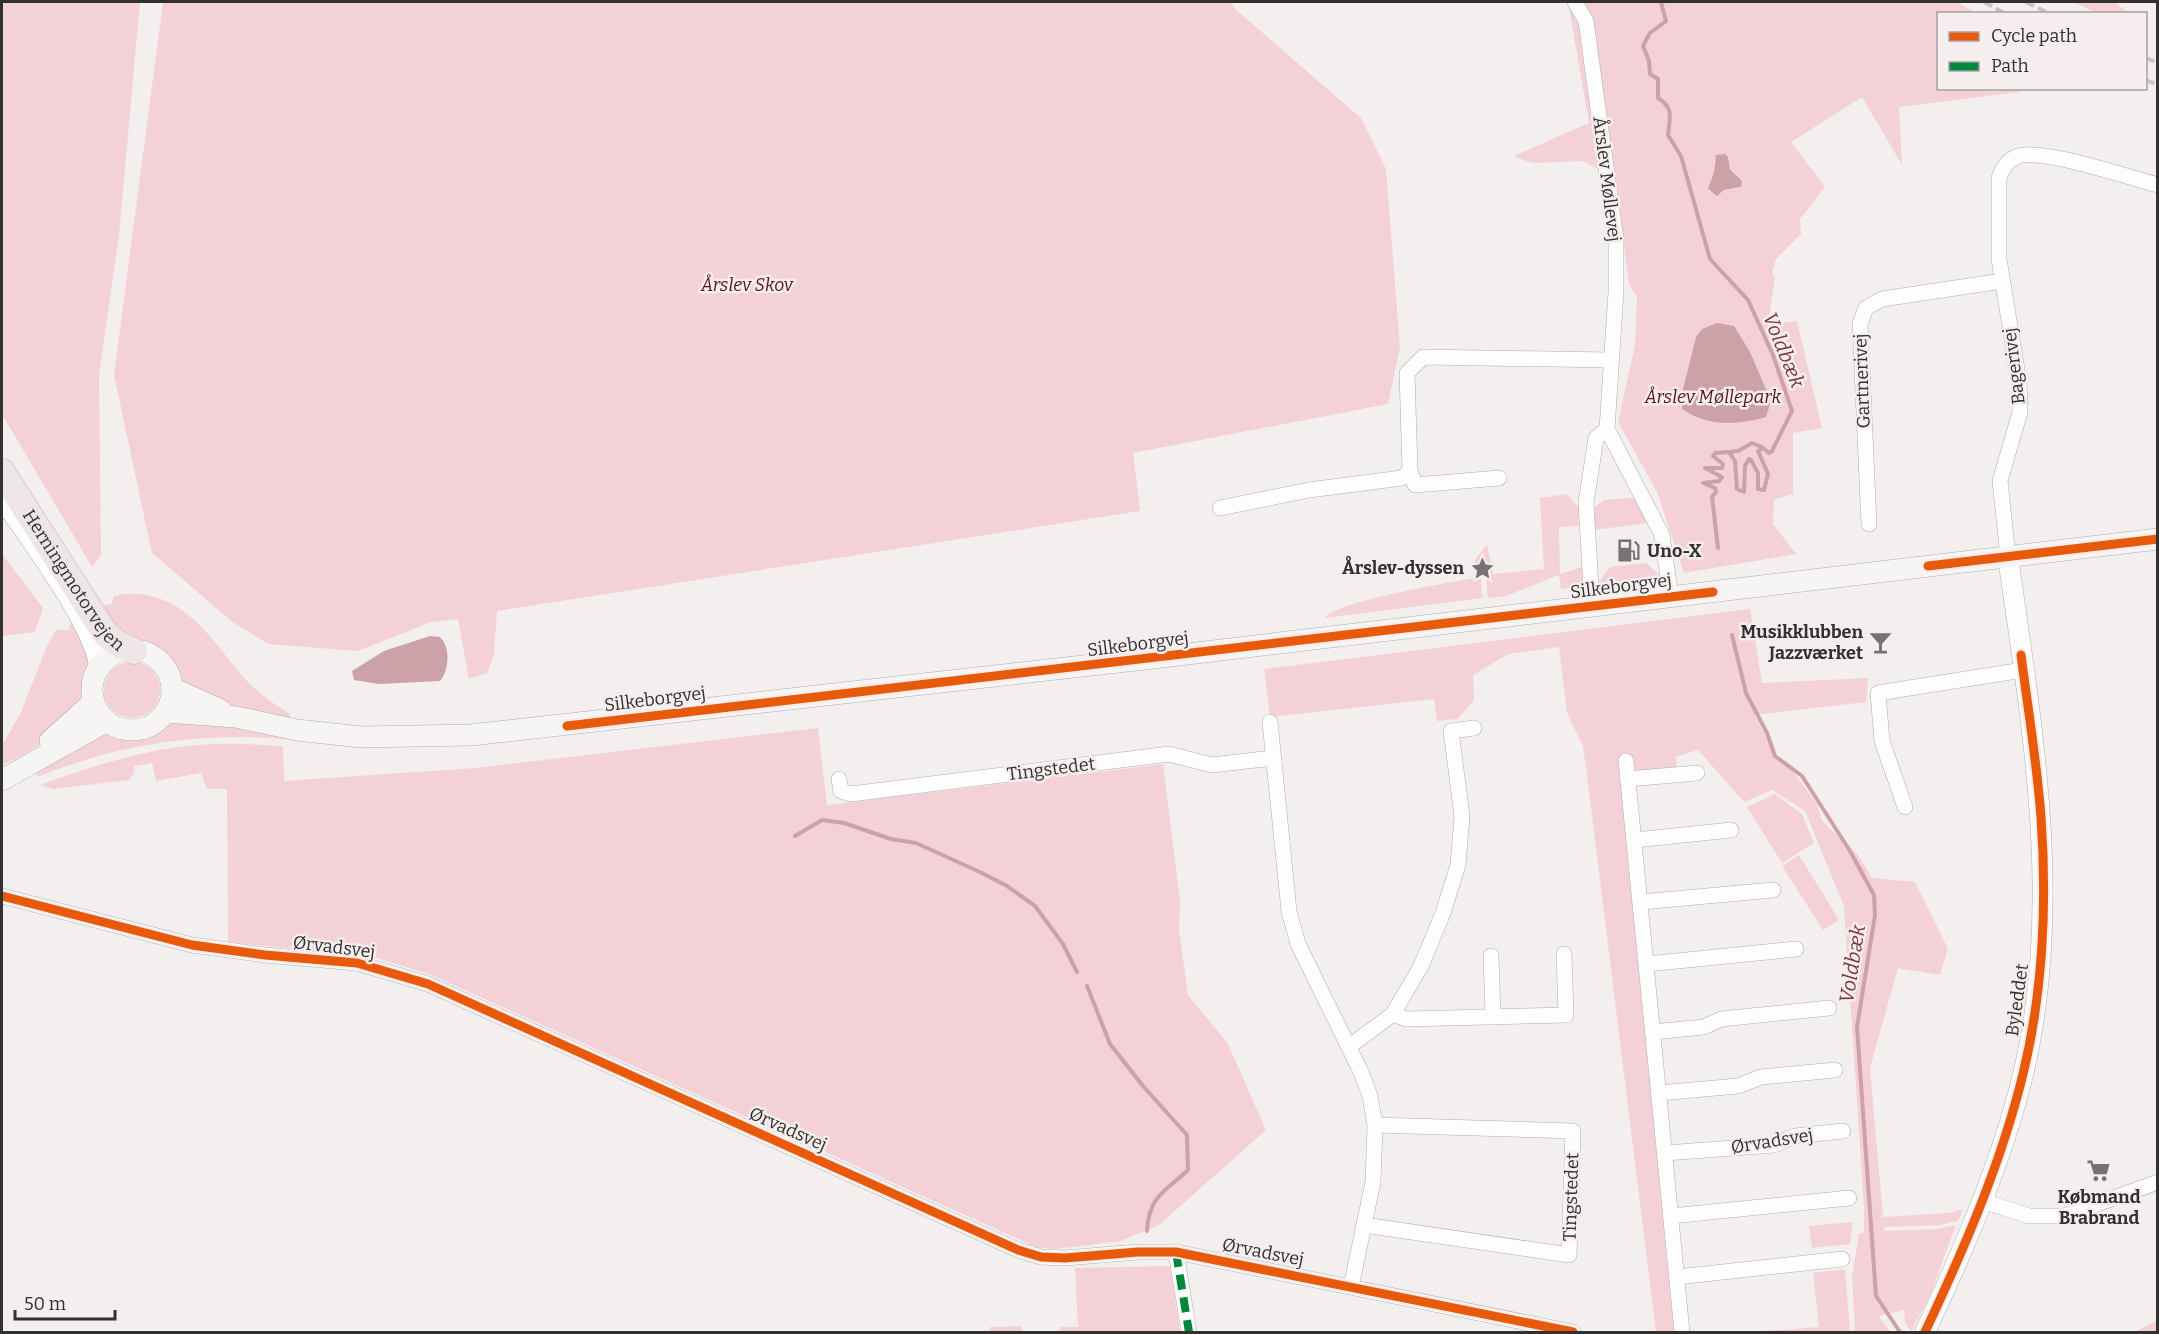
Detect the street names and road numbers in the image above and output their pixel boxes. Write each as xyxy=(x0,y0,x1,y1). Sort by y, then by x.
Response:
street label: Årslev Møllevej xyxy=(1588,115,1626,243)
street label: Bagerivej xyxy=(1998,326,2030,406)
street label: Gartnerivej xyxy=(1849,333,1875,429)
street label: Herningmotorvejen xyxy=(18,505,130,656)
street label: Silkeborgvej xyxy=(1569,569,1673,603)
street label: Silkeborgvej xyxy=(1086,627,1190,661)
street label: Silkeborgvej xyxy=(603,682,707,716)
street label: Tingstedet xyxy=(1006,753,1097,785)
street label: Ørvadsvej xyxy=(292,931,376,963)
street label: Byleddet xyxy=(2001,962,2033,1038)
street label: Ørvadsvej xyxy=(746,1102,830,1156)
street label: Ørvadsvej xyxy=(1729,1124,1815,1158)
street label: Tingstedet xyxy=(1558,1152,1584,1242)
street label: Ørvadsvej xyxy=(1220,1233,1306,1271)

